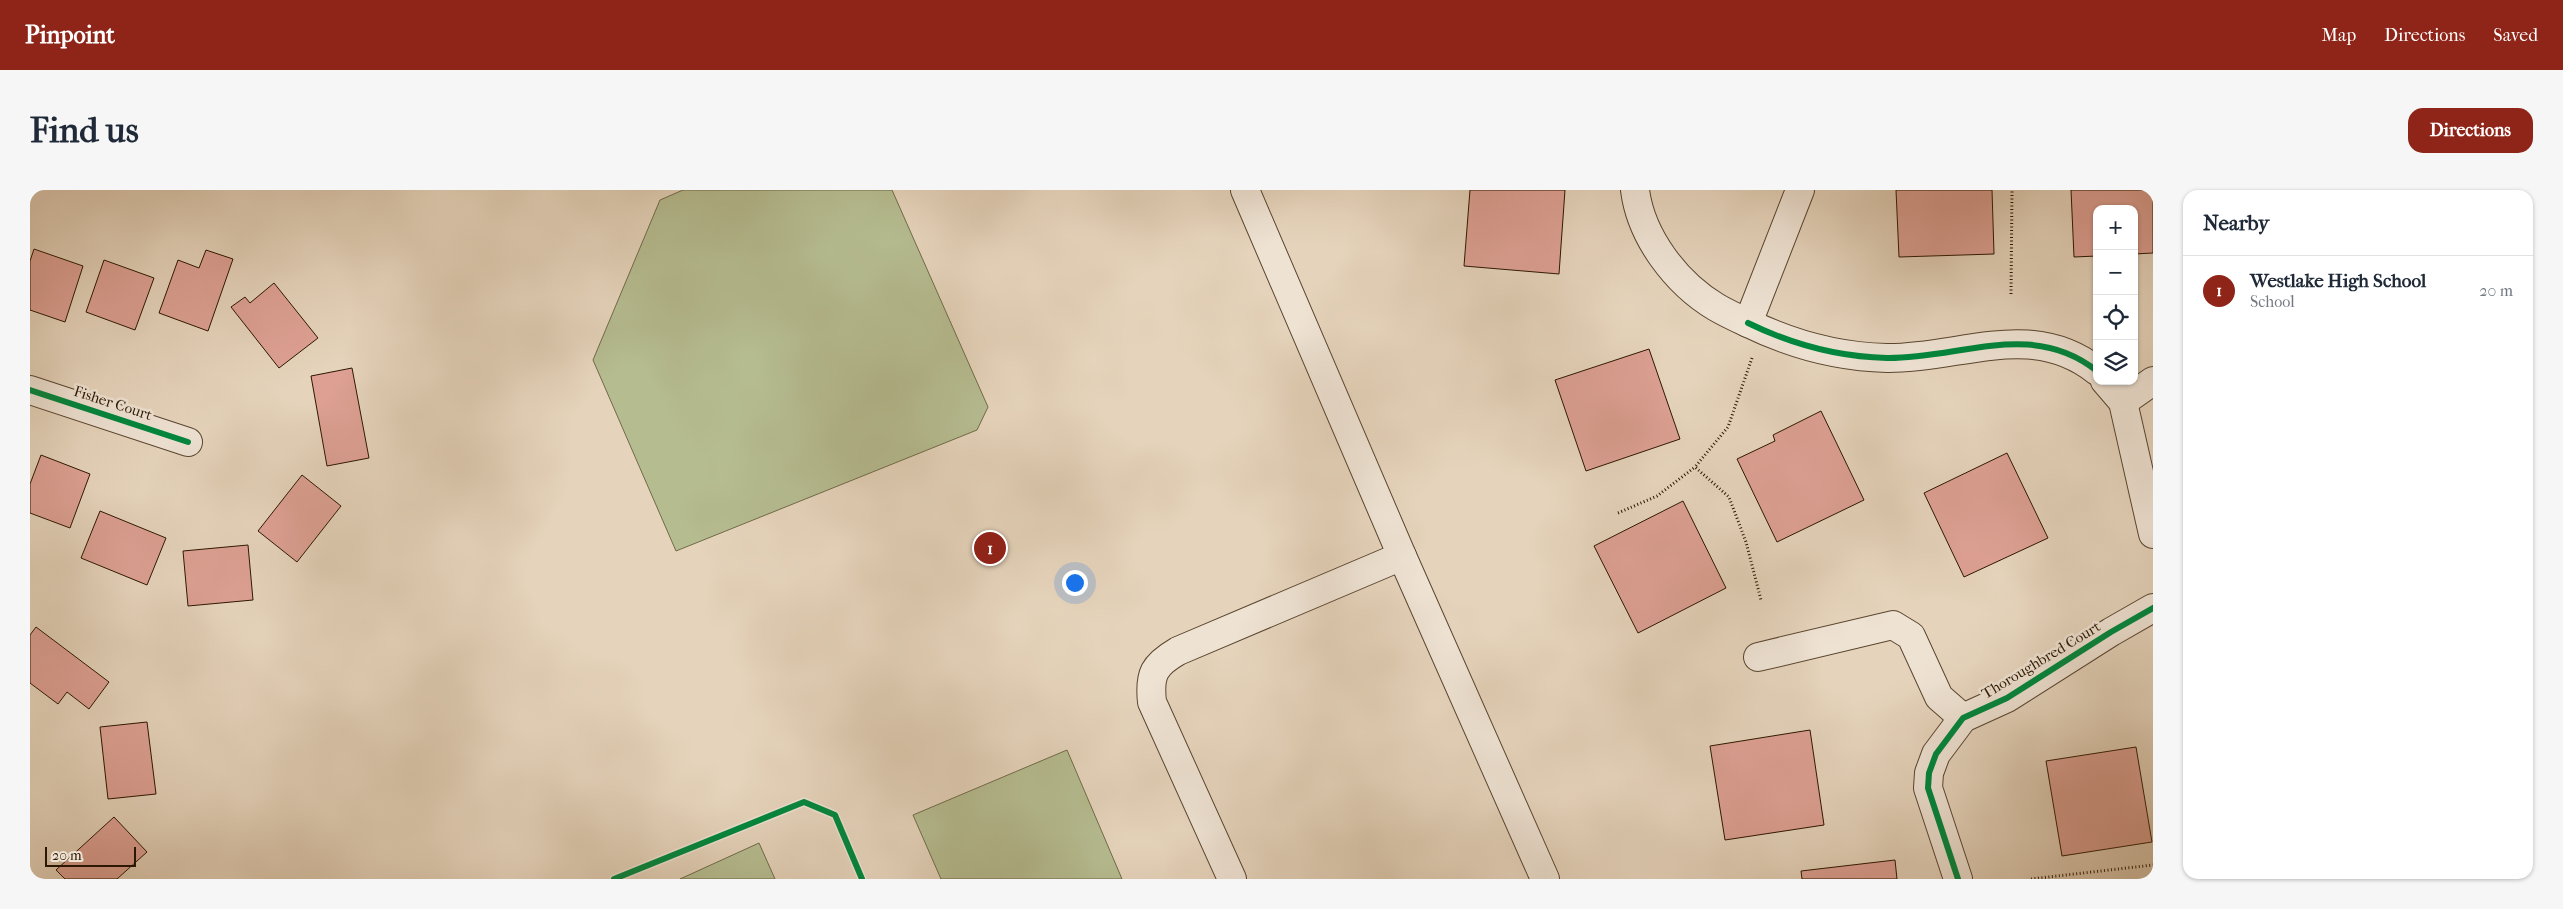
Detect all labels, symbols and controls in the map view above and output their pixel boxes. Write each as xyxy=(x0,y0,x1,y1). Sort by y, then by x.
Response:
text: Pinpoint xyxy=(25,21,115,49)
text: Map xyxy=(2322,25,2356,46)
text: Directions xyxy=(2384,25,2465,46)
text: Saved xyxy=(2493,25,2538,46)
button: Directions xyxy=(2408,108,2533,153)
text: Find us xyxy=(30,110,139,151)
map controls xyxy=(2093,205,2138,385)
button: + xyxy=(2093,205,2138,250)
text: Nearby xyxy=(2203,211,2269,235)
button: − xyxy=(2093,250,2138,295)
text: Westlake High School xyxy=(2250,270,2426,292)
text: 1 xyxy=(2216,281,2222,300)
text: 20 m xyxy=(2479,281,2513,300)
text: School xyxy=(2250,292,2295,311)
button: locate xyxy=(2093,295,2138,340)
button: layers xyxy=(2093,340,2138,385)
street label: Fisher Court xyxy=(72,382,155,424)
pin: 1 xyxy=(974,529,1006,567)
your location xyxy=(1062,570,1088,596)
street label: Thoroughbred Court xyxy=(1978,617,2104,703)
scale bar xyxy=(45,844,136,867)
text: 20 m xyxy=(52,847,82,864)

